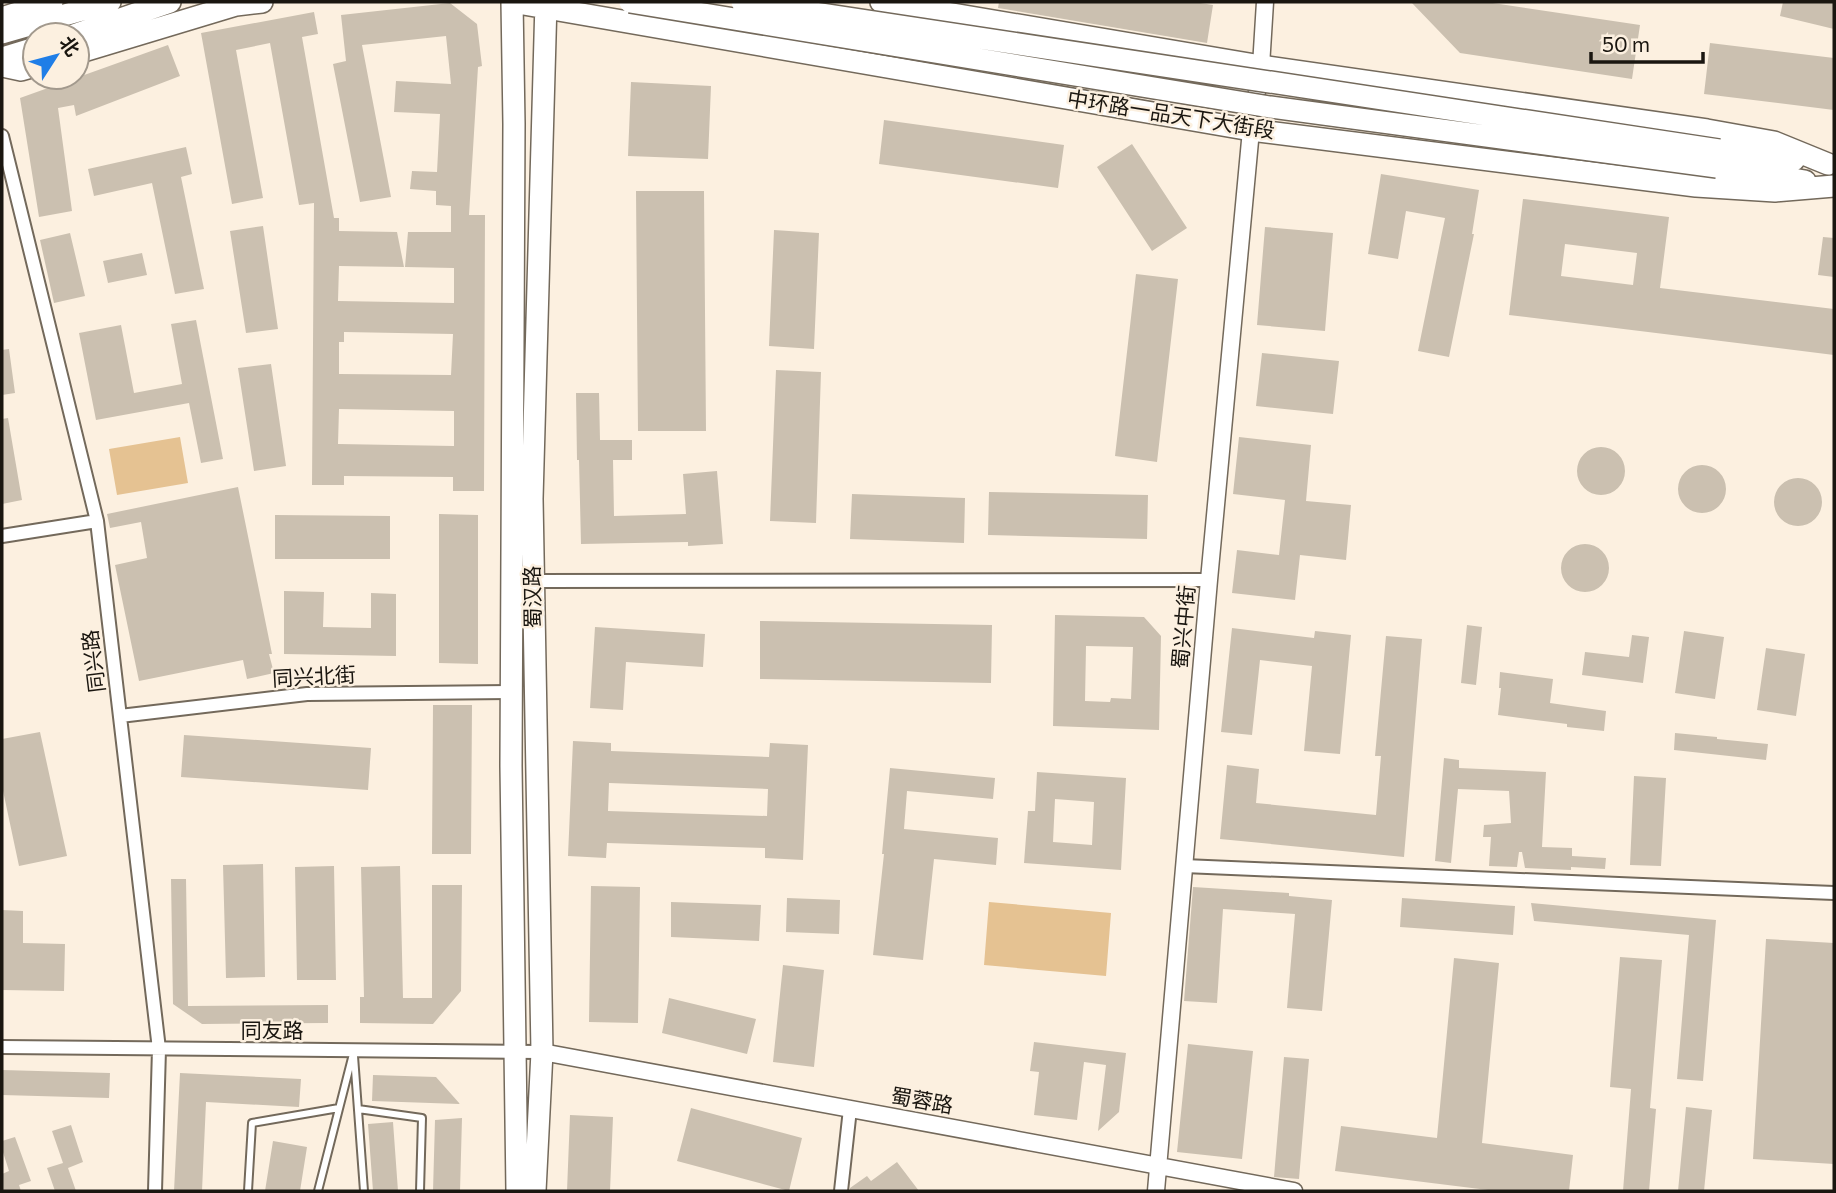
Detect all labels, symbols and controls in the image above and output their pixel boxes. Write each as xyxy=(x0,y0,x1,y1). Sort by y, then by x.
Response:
north arrow xyxy=(21,21,91,91)
scale bar xyxy=(1591,21,1703,65)
text: 北 xyxy=(55,31,85,60)
text: 50 m xyxy=(1602,31,1650,56)
street label: 中环路一品天下大街段 xyxy=(1066,85,1277,142)
street label: 蜀汉路 xyxy=(518,565,545,629)
street label: 蜀兴中街 xyxy=(1166,584,1199,670)
street label: 同兴路 xyxy=(76,628,109,694)
street label: 同兴北街 xyxy=(271,661,357,690)
street label: 同友路 xyxy=(241,1017,304,1042)
street label: 蜀蓉路 xyxy=(889,1082,955,1117)

